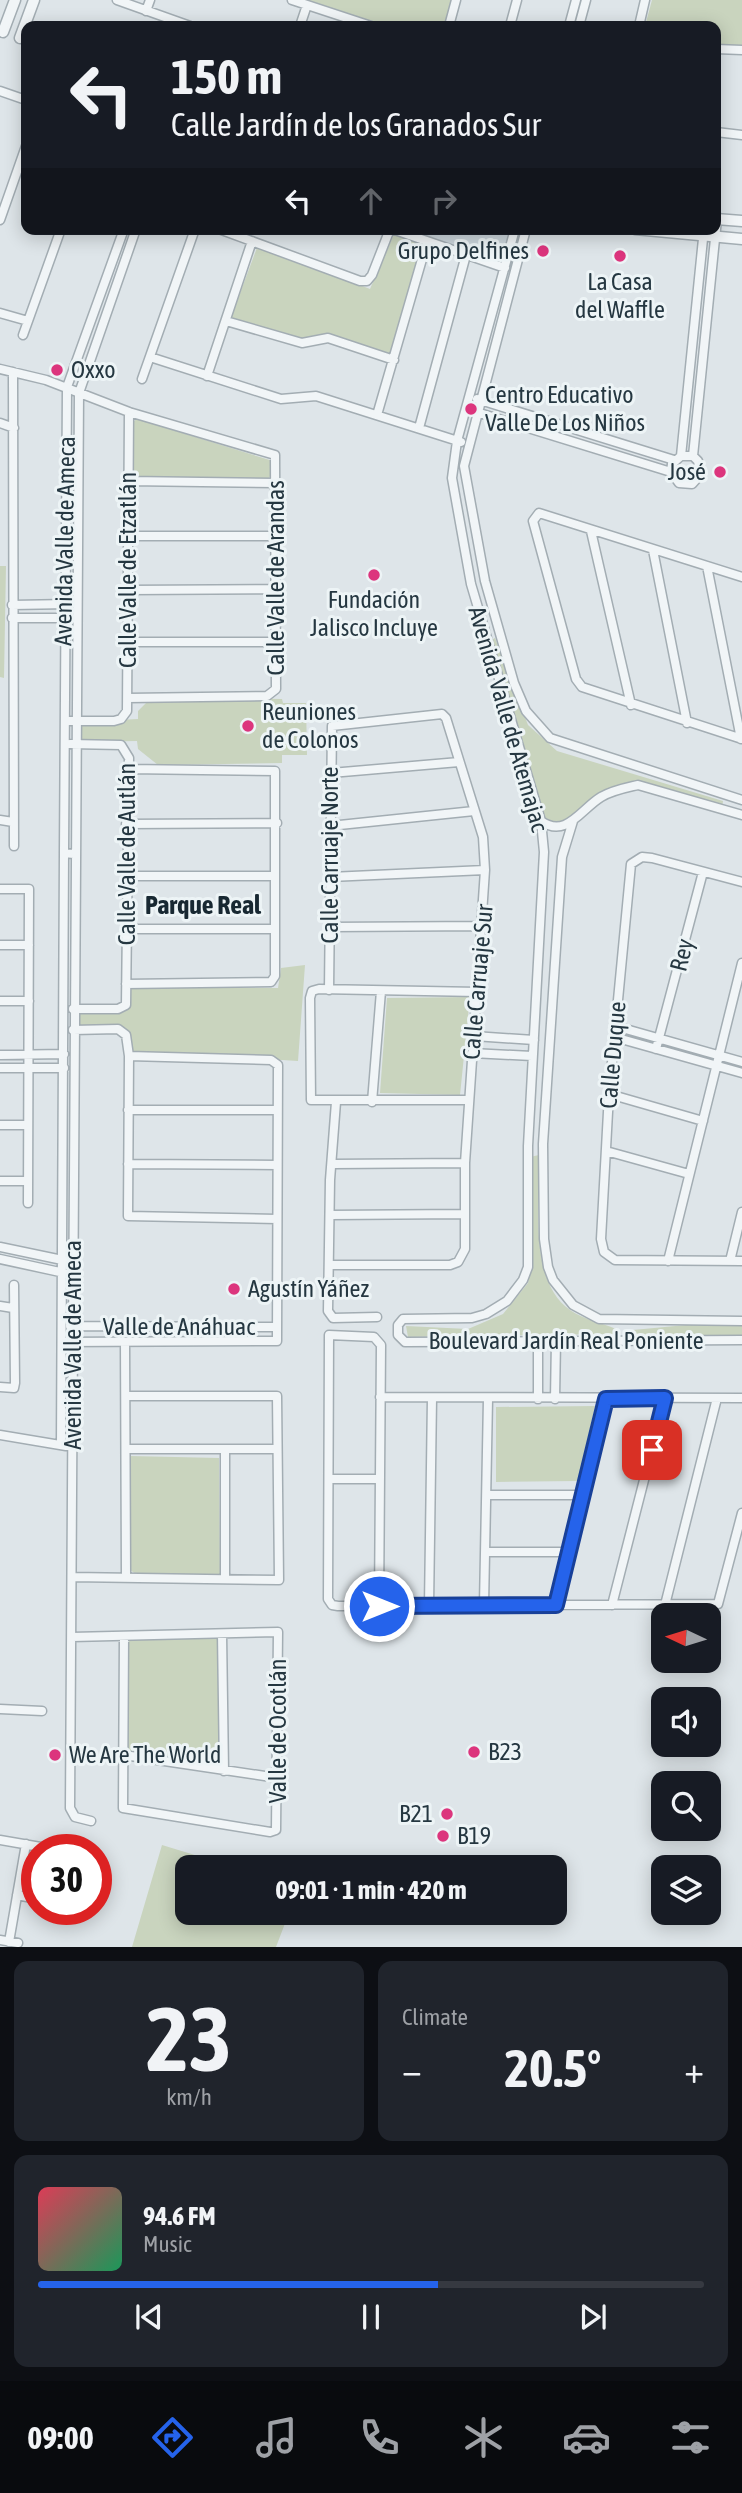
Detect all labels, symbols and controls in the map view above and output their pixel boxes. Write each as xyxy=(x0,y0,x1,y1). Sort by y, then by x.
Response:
text: 150 m xyxy=(171,48,282,104)
icon: left xyxy=(56,49,147,140)
text: Calle Jardín de los Granados Sur xyxy=(171,106,541,143)
icon: left xyxy=(279,182,317,220)
icon: ahead xyxy=(352,182,390,220)
icon: right xyxy=(425,182,463,220)
place label: Grupo Delfines xyxy=(398,237,529,264)
marker: Grupo Delfines xyxy=(535,243,551,259)
marker: La Casa del Waffle xyxy=(612,248,628,264)
place label: La Casa del Waffle xyxy=(575,268,665,323)
place label: Oxxo xyxy=(71,356,115,383)
marker: Oxxo xyxy=(49,362,65,378)
place label: Centro Educativo Valle De Los Niños xyxy=(485,381,645,436)
marker: Centro Educativo Valle De Los Niños xyxy=(463,401,479,417)
street label: Avenida Valle de Ameca xyxy=(49,436,80,646)
place label: José xyxy=(668,458,706,485)
marker: José xyxy=(712,464,728,480)
street label: Calle Valle de Etzatlán xyxy=(114,472,141,668)
street label: Calle Valle de Arandas xyxy=(262,480,289,676)
marker: Fundación Jalisco Incluye xyxy=(366,567,382,583)
place label: Fundación Jalisco Incluye xyxy=(310,586,438,641)
street label: Avenida Valle de Atemajac xyxy=(463,603,554,835)
place label: Reuniones de Colonos xyxy=(262,698,358,753)
marker: Reuniones de Colonos xyxy=(240,718,256,734)
street label: Calle Valle de Autlán xyxy=(113,763,140,945)
street label: Calle Carruaje Norte xyxy=(316,766,343,944)
district label: Parque Real xyxy=(145,890,262,920)
street label: Calle Carruaje Sur xyxy=(457,902,498,1061)
street label: Rey xyxy=(664,936,699,974)
street label: Calle Duque xyxy=(594,1000,631,1110)
street label: Avenida Valle de Ameca xyxy=(59,1240,86,1450)
place label: Agustín Yáñez xyxy=(248,1275,369,1302)
marker: Agustín Yáñez xyxy=(226,1281,242,1297)
street label: Valle de Anáhuac xyxy=(103,1313,255,1340)
street label: Boulevard Jardín Real Poniente xyxy=(428,1327,704,1354)
pin xyxy=(622,1420,682,1480)
icon: arrive xyxy=(633,1431,671,1469)
position arrow xyxy=(342,1569,416,1643)
north arrow xyxy=(651,1603,721,1673)
map controls xyxy=(651,1603,721,1925)
street label: Valle de Ocotlán xyxy=(264,1659,291,1803)
button: sound xyxy=(651,1687,721,1757)
place label: B23 xyxy=(488,1738,522,1765)
place label: We Are The World xyxy=(69,1741,221,1768)
marker: B23 xyxy=(466,1744,482,1760)
marker: We Are The World xyxy=(47,1747,63,1763)
button: search xyxy=(651,1771,721,1841)
place label: B21 xyxy=(399,1800,433,1827)
marker: B21 xyxy=(439,1806,455,1822)
place label: B19 xyxy=(457,1822,491,1849)
marker: B19 xyxy=(435,1828,451,1844)
speed limit sign: 30 xyxy=(21,1834,112,1925)
button: layers xyxy=(651,1855,721,1925)
text: 09:01 · 1 min · 420 m xyxy=(275,1875,467,1905)
text: 23 xyxy=(146,1986,232,2090)
text: Climate xyxy=(402,2004,468,2030)
text: 20.5° xyxy=(505,2038,601,2098)
text: − xyxy=(402,2048,422,2091)
text: + xyxy=(684,2048,704,2091)
text: km/h xyxy=(166,2084,212,2110)
text: 94.6 FM xyxy=(143,2201,216,2231)
text: Music xyxy=(143,2231,191,2257)
icon: previous xyxy=(130,2298,168,2336)
icon: pause xyxy=(352,2298,390,2336)
icon: next xyxy=(574,2298,612,2336)
icon: directions xyxy=(148,2413,197,2462)
icon: music xyxy=(252,2413,301,2462)
icon: phone xyxy=(355,2413,404,2462)
icon: climate xyxy=(459,2413,508,2462)
icon: car xyxy=(562,2413,611,2462)
icon: filters xyxy=(666,2413,715,2462)
text: 09:00 xyxy=(27,2419,94,2456)

